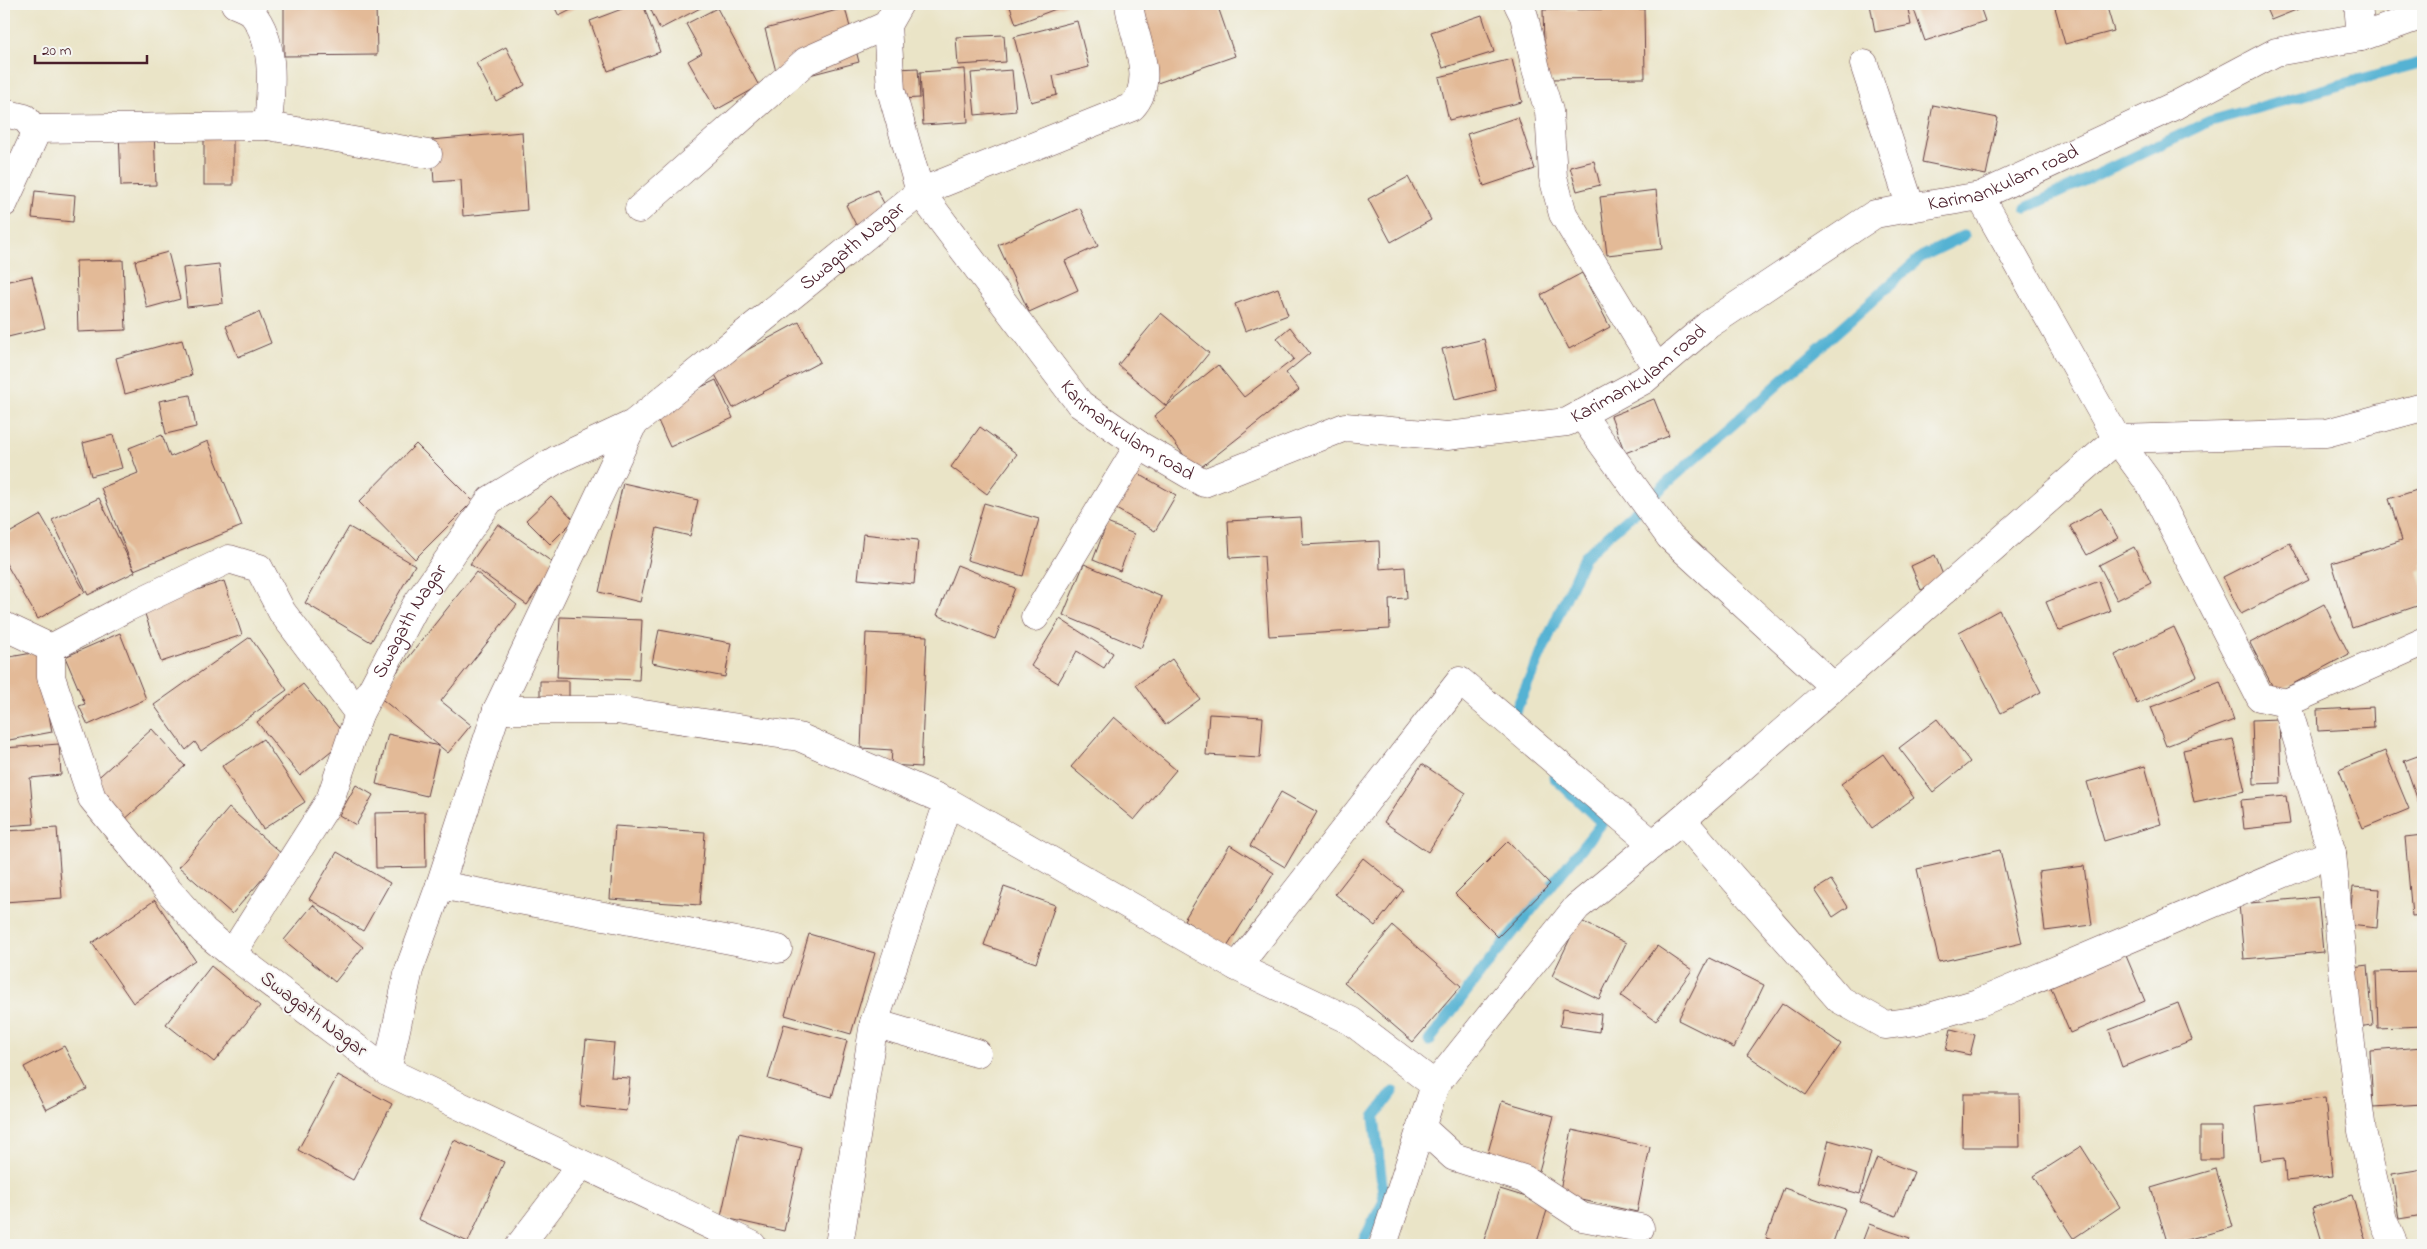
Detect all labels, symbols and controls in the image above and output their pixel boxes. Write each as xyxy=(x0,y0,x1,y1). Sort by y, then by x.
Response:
scale bar xyxy=(35,32,148,64)
text: 20 m xyxy=(42,40,72,62)
street label: Karimankulam road xyxy=(1926,138,2084,219)
street label: Swagath Nagar xyxy=(794,194,912,298)
street label: Karimankulam road xyxy=(1566,318,1713,432)
street label: Karimankulam road xyxy=(1052,374,1200,489)
street label: Swagath Nagar xyxy=(366,558,455,684)
street label: Swagath Nagar xyxy=(253,965,374,1066)

